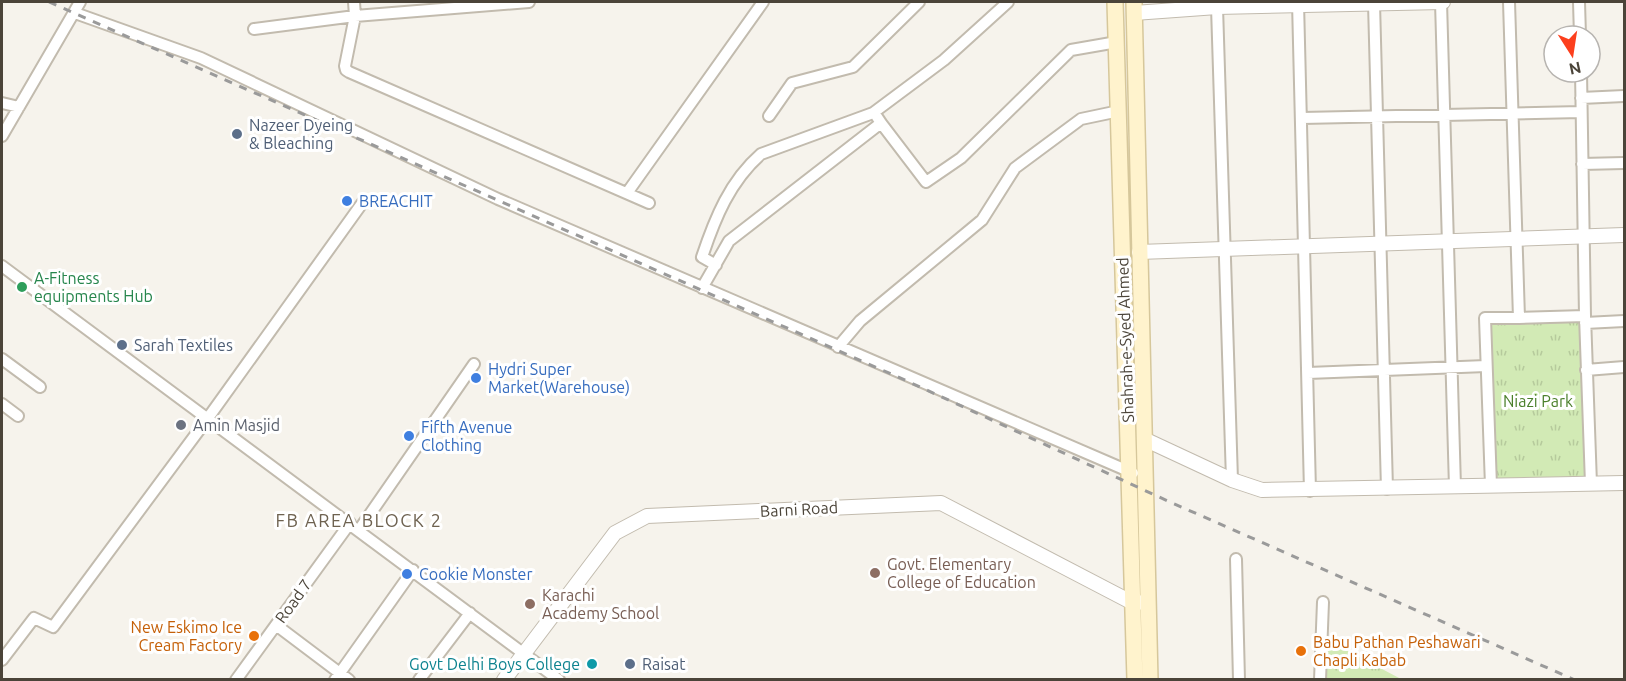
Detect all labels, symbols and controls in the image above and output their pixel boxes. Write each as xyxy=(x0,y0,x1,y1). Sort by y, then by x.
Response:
north arrow xyxy=(1542,24,1602,84)
text: N xyxy=(1567,59,1583,79)
place label: Nazeer Dyeing & Bleaching xyxy=(249,116,353,152)
marker: Nazeer Dyeing & Bleaching xyxy=(230,127,244,141)
place label: BREACHIT xyxy=(359,192,433,210)
marker: BREACHIT xyxy=(340,194,354,208)
street label: Shahrah-e-Syed Ahmed xyxy=(1113,257,1137,423)
place label: A-Fitness equipments Hub xyxy=(34,269,153,305)
marker: A-Fitness equipments Hub xyxy=(15,280,29,294)
place label: Sarah Textiles xyxy=(134,336,233,354)
marker: Sarah Textiles xyxy=(115,338,129,352)
place label: Hydri Super Market(Warehouse) xyxy=(488,360,630,397)
marker: Hydri Super Market(Warehouse) xyxy=(469,371,483,385)
park label: Niazi Park xyxy=(1503,392,1573,410)
place label: Amin Masjid xyxy=(193,416,280,434)
marker: Amin Masjid xyxy=(174,418,188,432)
place label: Fifth Avenue Clothing xyxy=(421,418,512,454)
marker: Fifth Avenue Clothing xyxy=(402,429,416,443)
street label: Barni Road xyxy=(760,498,838,520)
district label: FB AREA BLOCK 2 xyxy=(276,510,442,530)
place label: Govt. Elementary College of Education xyxy=(887,555,1036,591)
place label: Cookie Monster xyxy=(419,565,532,583)
marker: Govt. Elementary College of Education xyxy=(868,566,882,580)
marker: Cookie Monster xyxy=(400,567,414,581)
street label: Road 7 xyxy=(271,576,315,626)
place label: Karachi Academy School xyxy=(542,586,659,622)
marker: Karachi Academy School xyxy=(523,597,537,611)
place label: New Eskimo Ice Cream Factory xyxy=(131,618,242,654)
marker: New Eskimo Ice Cream Factory xyxy=(247,629,261,643)
place label: Babu Pathan Peshawari Chapli Kabab xyxy=(1313,633,1481,669)
marker: Babu Pathan Peshawari Chapli Kabab xyxy=(1294,644,1308,658)
place label: Govt Delhi Boys College xyxy=(409,655,580,673)
place label: Raisat xyxy=(642,655,686,673)
marker: Govt Delhi Boys College xyxy=(585,657,599,671)
marker: Raisat xyxy=(623,657,637,671)

